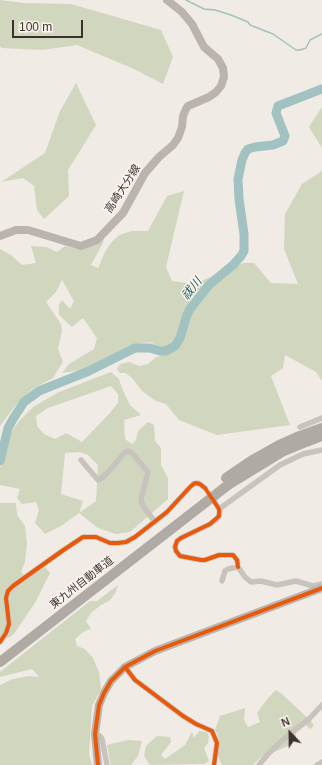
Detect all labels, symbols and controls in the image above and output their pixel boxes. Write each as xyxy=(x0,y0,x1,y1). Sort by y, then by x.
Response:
scale bar xyxy=(14,12,85,38)
text: 100 m xyxy=(19,20,52,34)
street label: 高崎大分線 xyxy=(102,162,144,216)
water label: 祓川 xyxy=(179,275,205,303)
street label: 東九州自動車道 xyxy=(48,554,116,612)
north arrow xyxy=(270,713,310,753)
text: N xyxy=(280,715,291,729)

